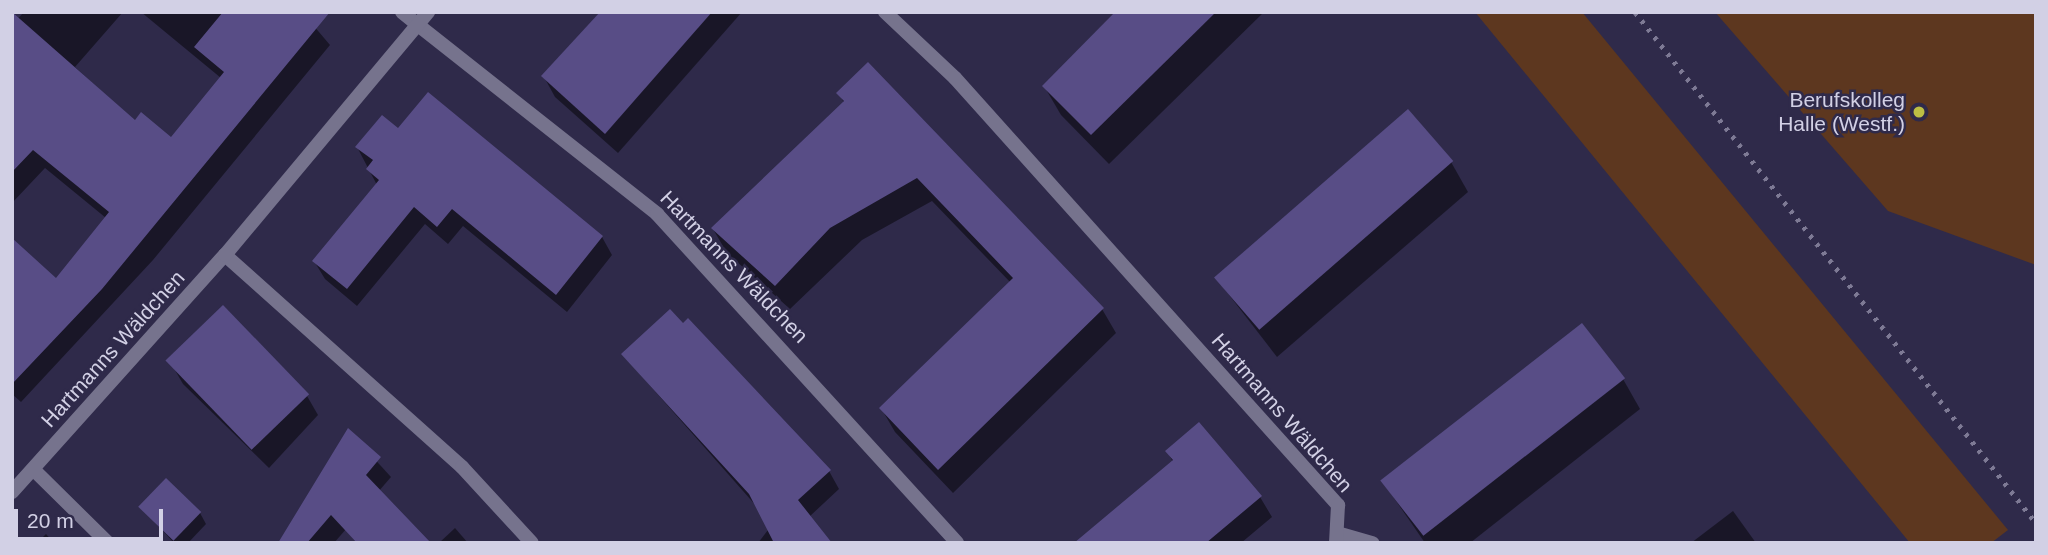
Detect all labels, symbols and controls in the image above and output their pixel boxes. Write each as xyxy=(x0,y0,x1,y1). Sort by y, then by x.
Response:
place label: Berufskolleg Halle (Westf.) xyxy=(1778,87,1905,137)
marker: Berufskolleg Halle (Westf.) xyxy=(1911,104,1927,120)
street label: Hartmanns Wäldchen xyxy=(655,186,813,348)
street label: Hartmanns Wäldchen xyxy=(36,266,190,432)
street label: Hartmanns Wäldchen xyxy=(1206,329,1358,497)
scale bar xyxy=(18,496,166,540)
text: 20 m xyxy=(27,509,74,532)

